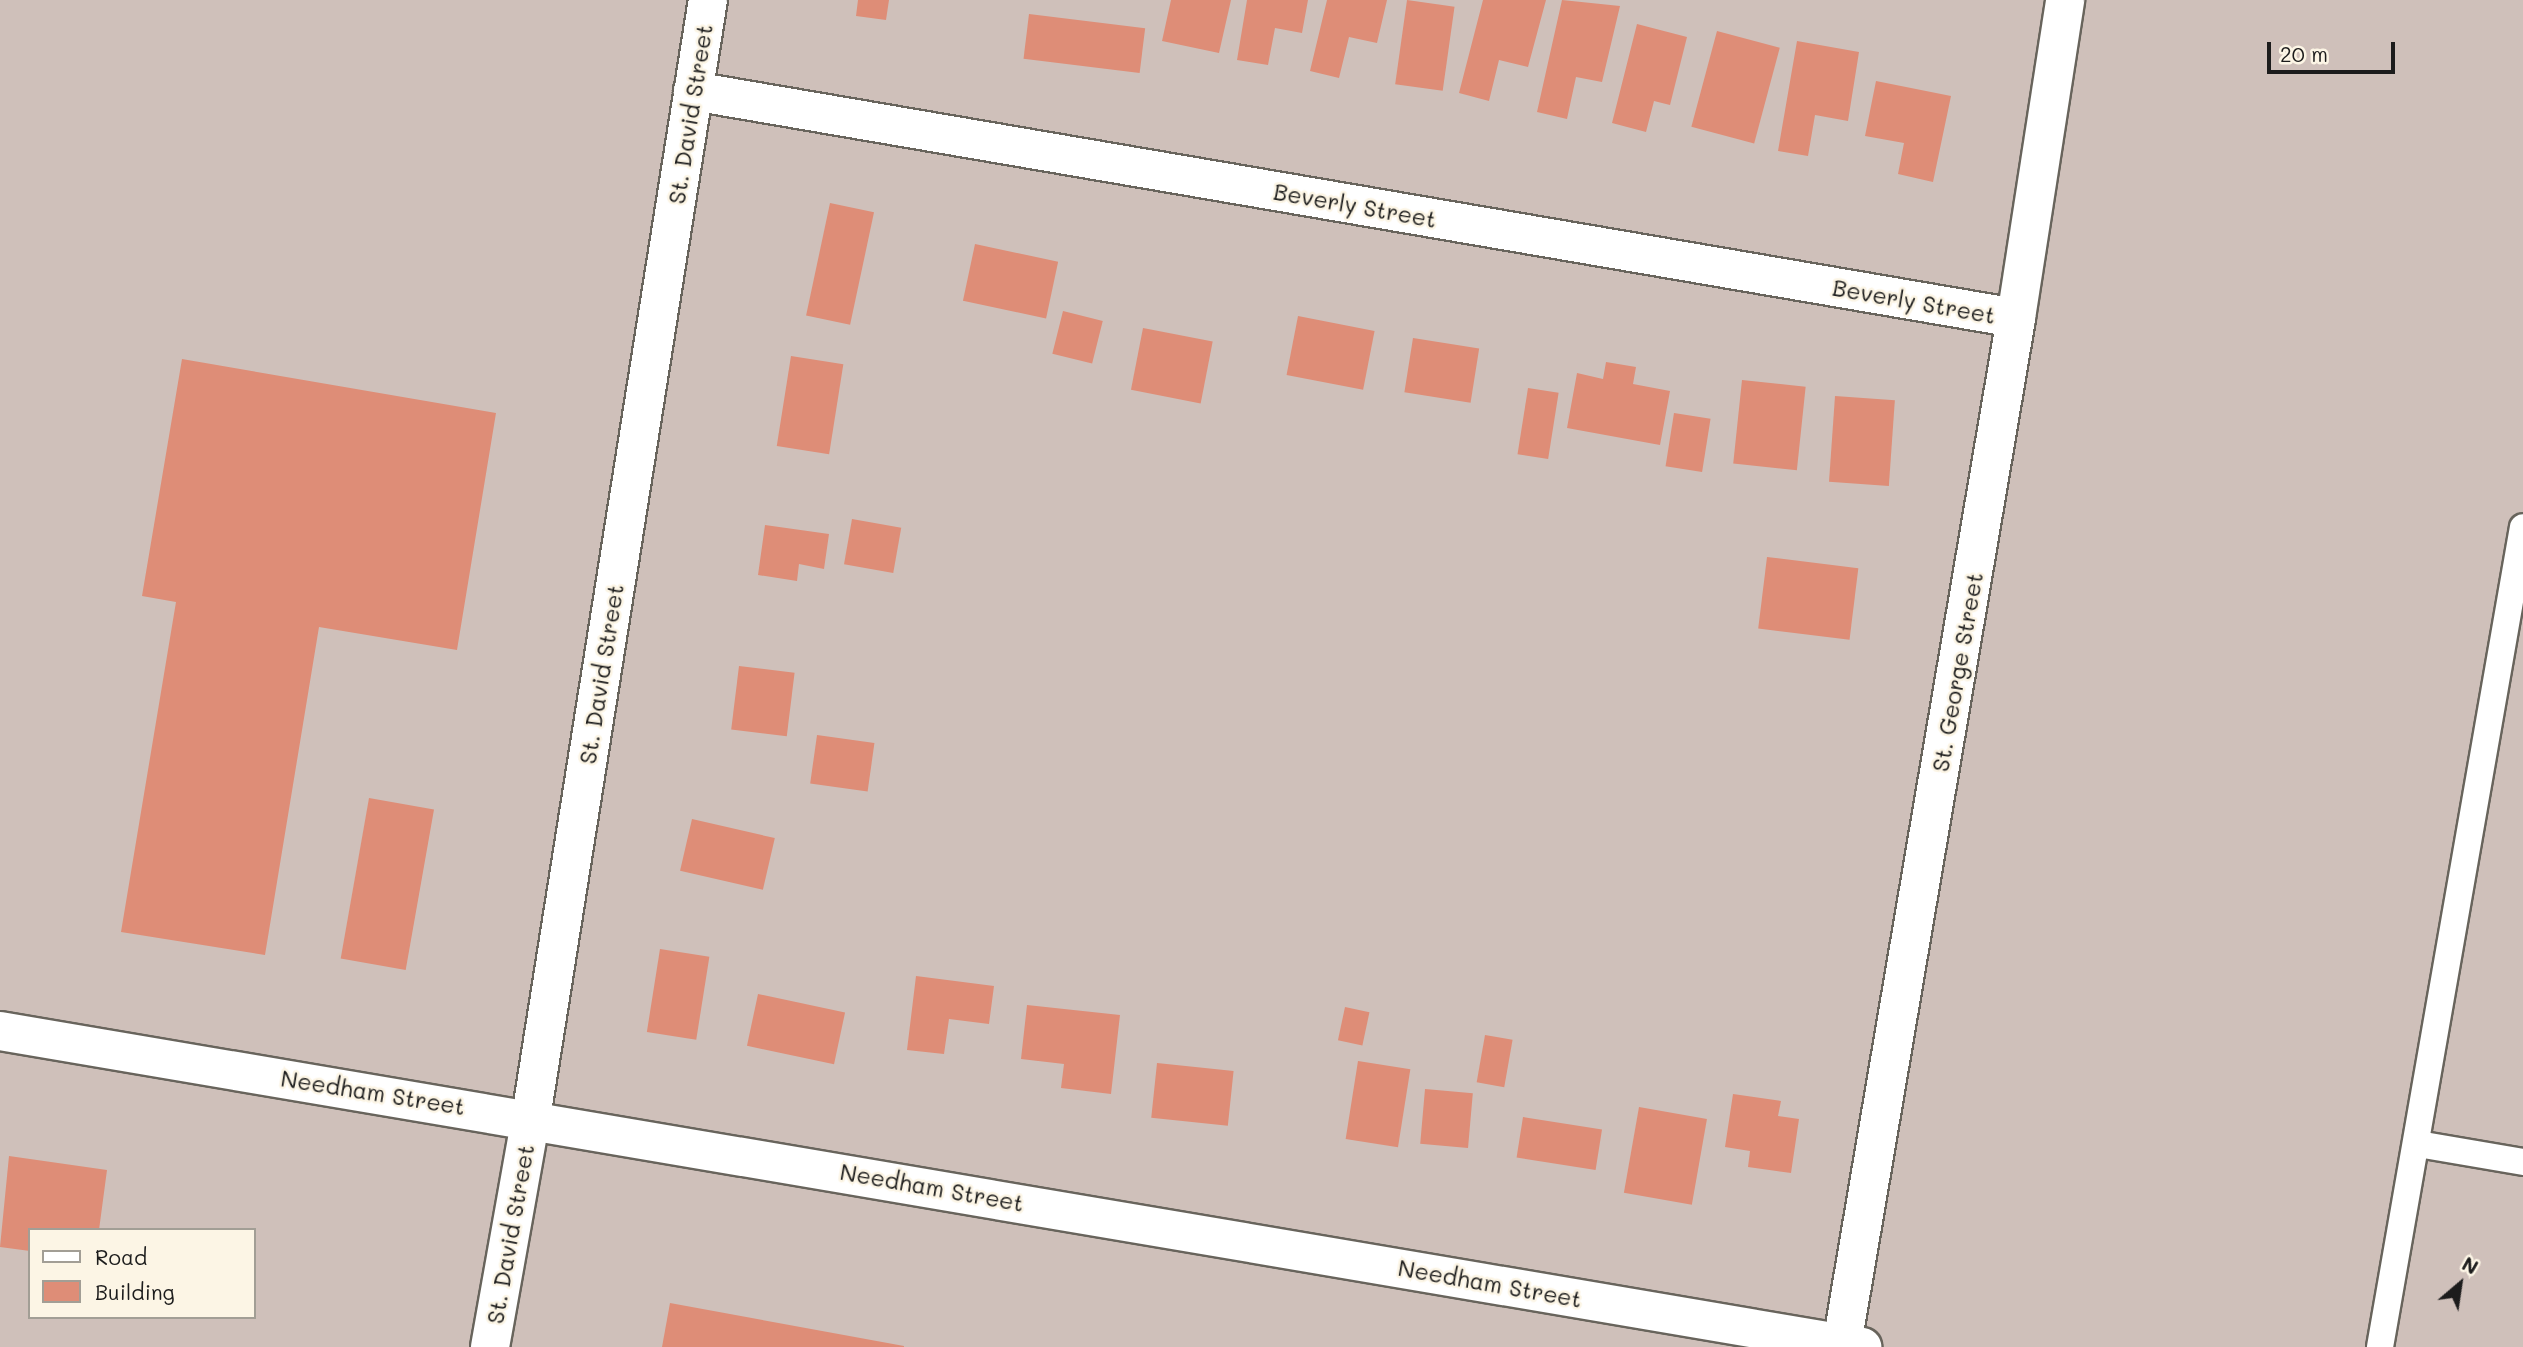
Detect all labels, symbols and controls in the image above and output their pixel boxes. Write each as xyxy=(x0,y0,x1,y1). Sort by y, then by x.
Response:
street label: St. David Street xyxy=(662,22,718,206)
scale bar xyxy=(2271,28,2399,72)
text: 20 m xyxy=(2280,40,2328,67)
street label: Beverly Street xyxy=(1271,177,1439,233)
street label: Beverly Street xyxy=(1830,273,1998,329)
street label: St. George Street xyxy=(1926,570,1988,774)
street label: St. David Street xyxy=(573,582,629,766)
street label: Needham Street xyxy=(279,1064,467,1120)
street label: St. David Street xyxy=(481,1142,539,1326)
street label: Needham Street xyxy=(838,1157,1026,1217)
legend xyxy=(28,1228,256,1319)
text: Road xyxy=(95,1243,147,1270)
north arrow xyxy=(2425,1249,2495,1319)
text: N xyxy=(2458,1251,2483,1280)
street label: Needham Street xyxy=(1396,1253,1584,1313)
text: Building xyxy=(95,1278,175,1305)

